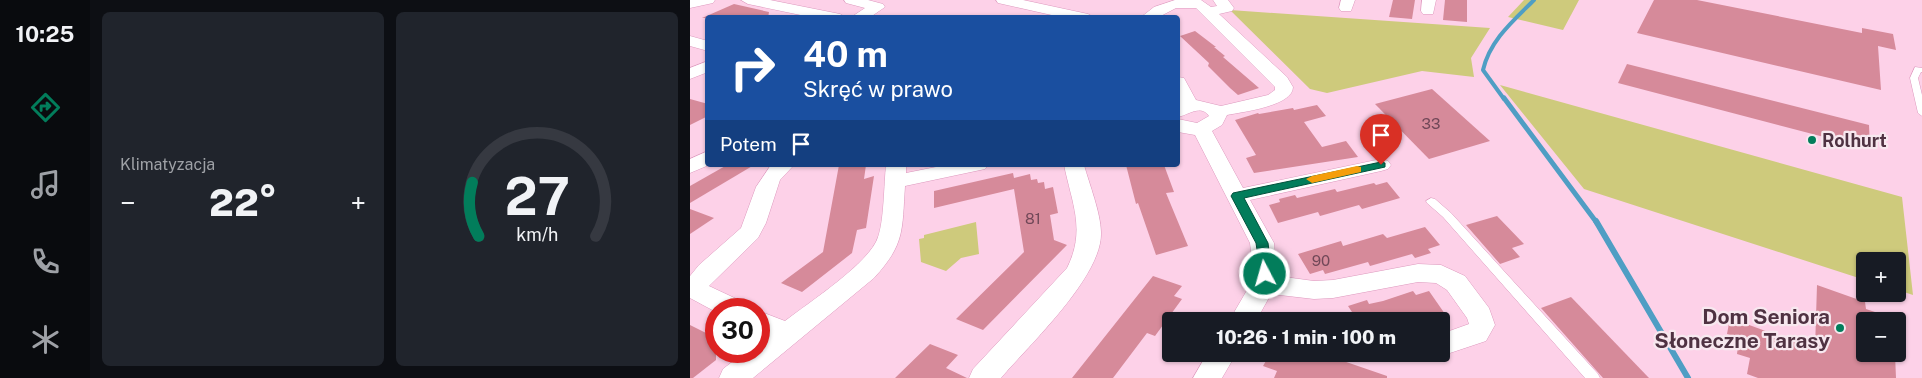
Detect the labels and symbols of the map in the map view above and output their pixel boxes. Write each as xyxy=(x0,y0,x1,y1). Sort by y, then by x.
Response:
pin xyxy=(1360,114,1402,165)
house number: 33 xyxy=(1422,115,1440,132)
place label: Rolhurt xyxy=(1822,130,1887,151)
marker: Rolhurt xyxy=(1806,134,1818,146)
house number: 81 xyxy=(1025,210,1041,227)
position arrow xyxy=(1238,247,1290,299)
house number: 90 xyxy=(1312,252,1330,269)
speed limit sign: 30 xyxy=(705,298,770,363)
place label: Dom Seniora Słoneczne Tarasy xyxy=(1654,304,1830,353)
marker: Dom Seniora Słoneczne Tarasy xyxy=(1834,322,1846,334)

